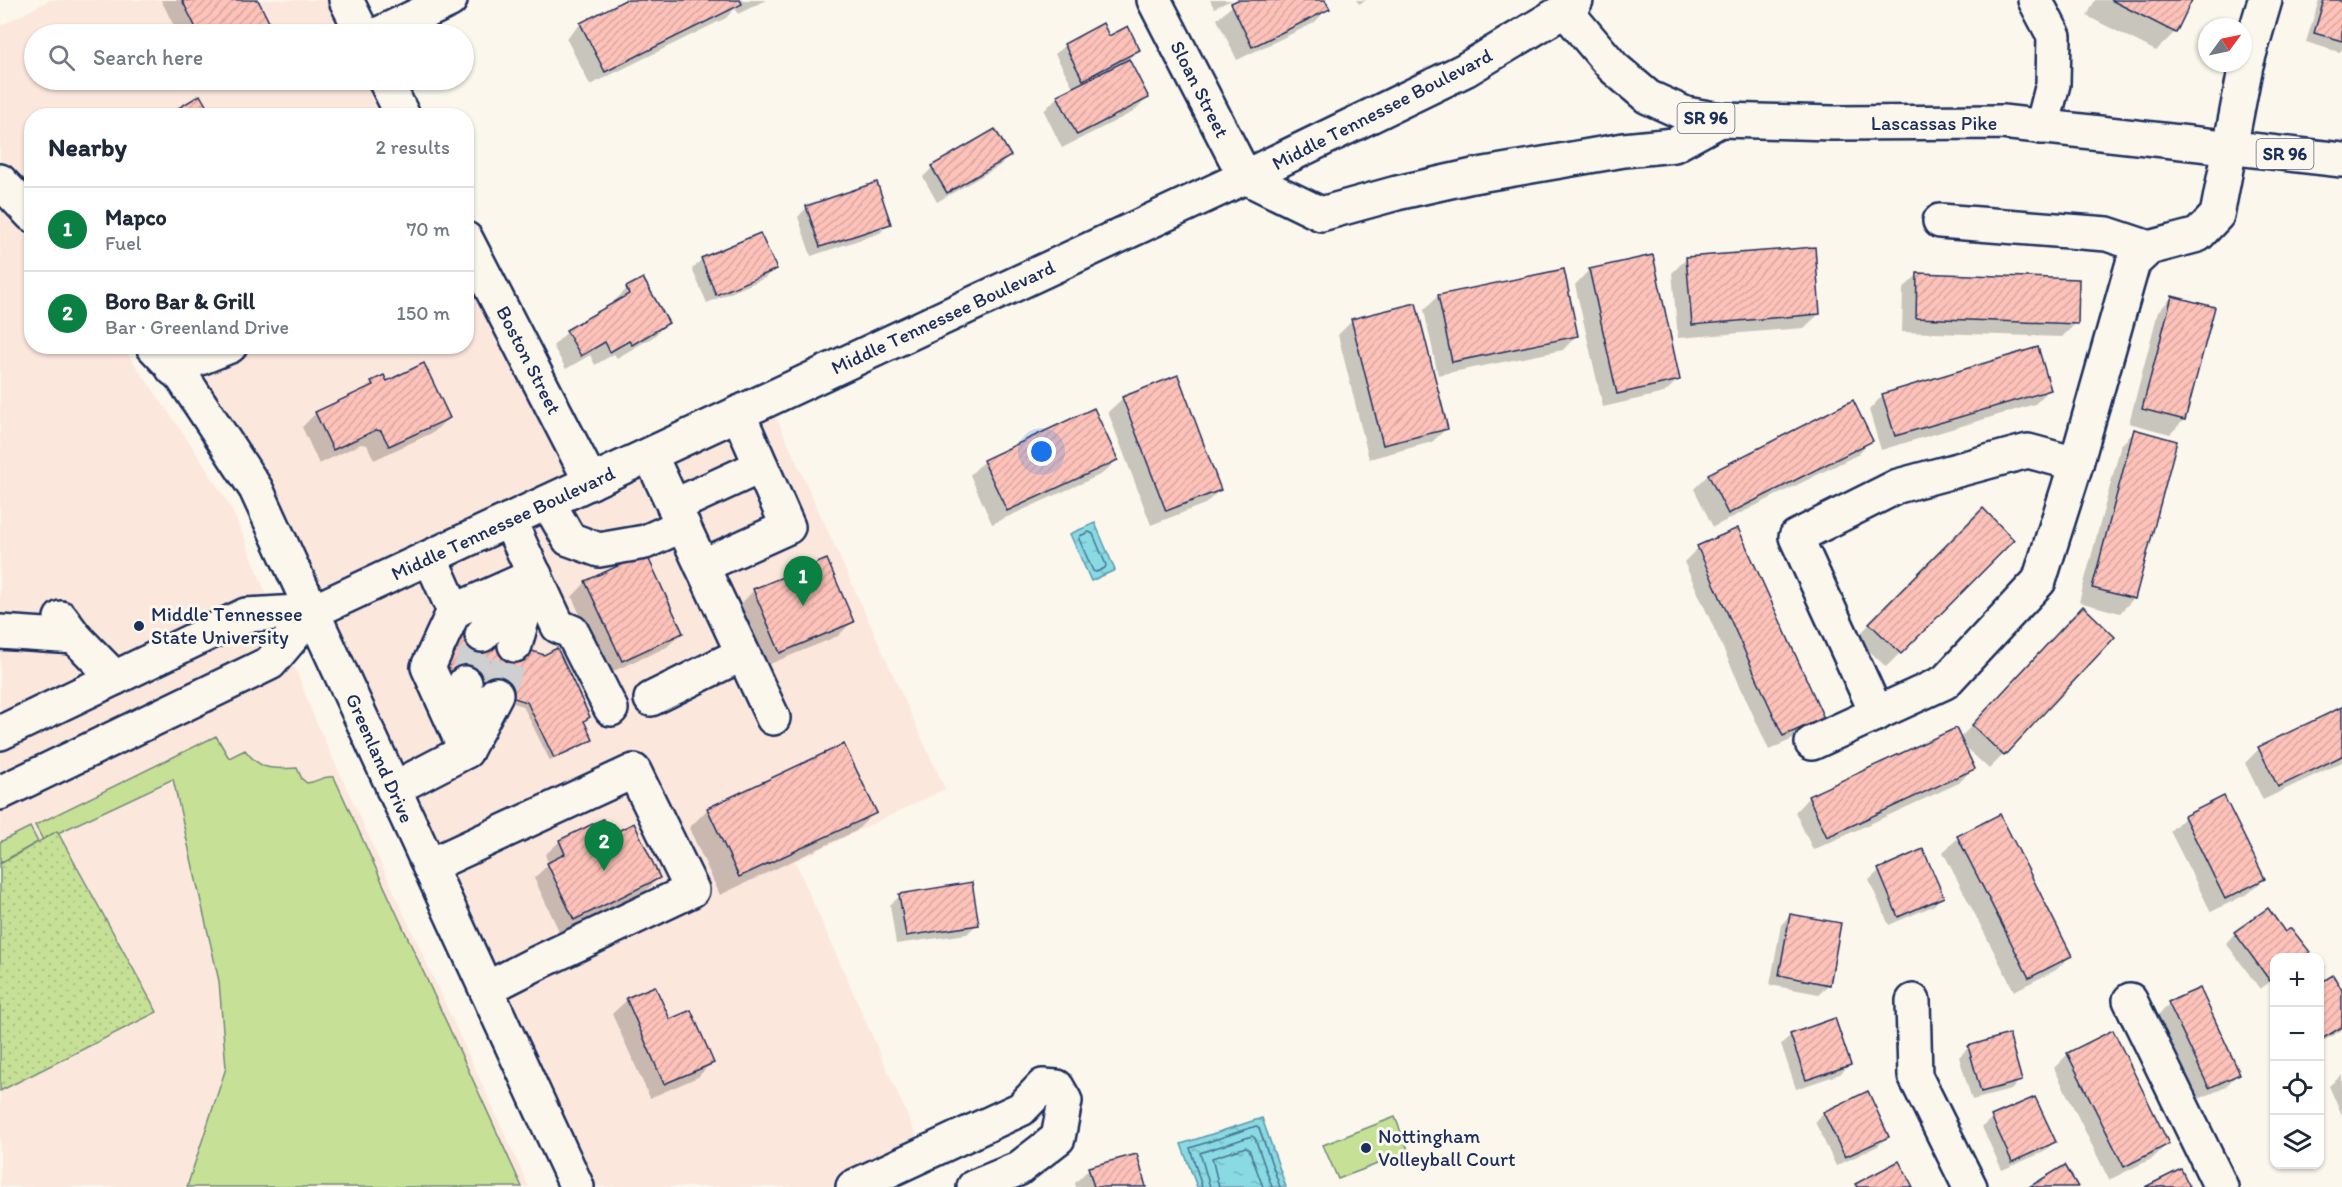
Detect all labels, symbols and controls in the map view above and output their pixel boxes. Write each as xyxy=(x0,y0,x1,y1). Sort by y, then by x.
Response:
north arrow xyxy=(2198,18,2252,72)
search box xyxy=(24,24,474,90)
street label: Sloan Street xyxy=(1165,37,1235,142)
icon: search xyxy=(45,41,78,74)
street label: Middle Tennessee Boulevard xyxy=(1268,43,1496,175)
text: Search here xyxy=(93,44,203,71)
road number: SR 96 xyxy=(1678,103,1734,133)
street label: Lascassas Pike xyxy=(1871,111,1997,135)
text: Nearby xyxy=(48,131,127,163)
text: 2 results xyxy=(376,135,450,159)
road number: SR 96 xyxy=(2256,139,2314,169)
text: Mapco xyxy=(105,204,167,231)
text: 1 xyxy=(63,217,72,241)
text: 70 m xyxy=(406,217,450,241)
text: Fuel xyxy=(105,231,141,255)
street label: Middle Tennessee Boulevard xyxy=(827,255,1059,379)
text: Boro Bar & Grill xyxy=(105,288,255,315)
text: 2 xyxy=(62,301,73,325)
text: 150 m xyxy=(397,301,450,325)
street label: Boston Street xyxy=(491,302,567,418)
text: Bar · Greenland Drive xyxy=(105,315,289,339)
your location xyxy=(1027,437,1056,466)
street label: Middle Tennessee Boulevard xyxy=(387,461,619,585)
pin: 1 xyxy=(784,556,822,606)
place label: Middle Tennessee State University xyxy=(151,602,303,649)
marker: Middle Tennessee State University xyxy=(132,619,146,633)
street label: Greenland Drive xyxy=(341,690,419,826)
pin: 2 xyxy=(584,822,624,871)
map controls xyxy=(2270,953,2324,1169)
button: + xyxy=(2270,953,2324,1007)
button: − xyxy=(2270,1007,2324,1061)
button: locate xyxy=(2270,1061,2324,1115)
button: layers xyxy=(2270,1115,2324,1169)
place label: Nottingham Volleyball Court xyxy=(1378,1124,1516,1171)
marker: Nottingham Volleyball Court xyxy=(1359,1141,1373,1155)

